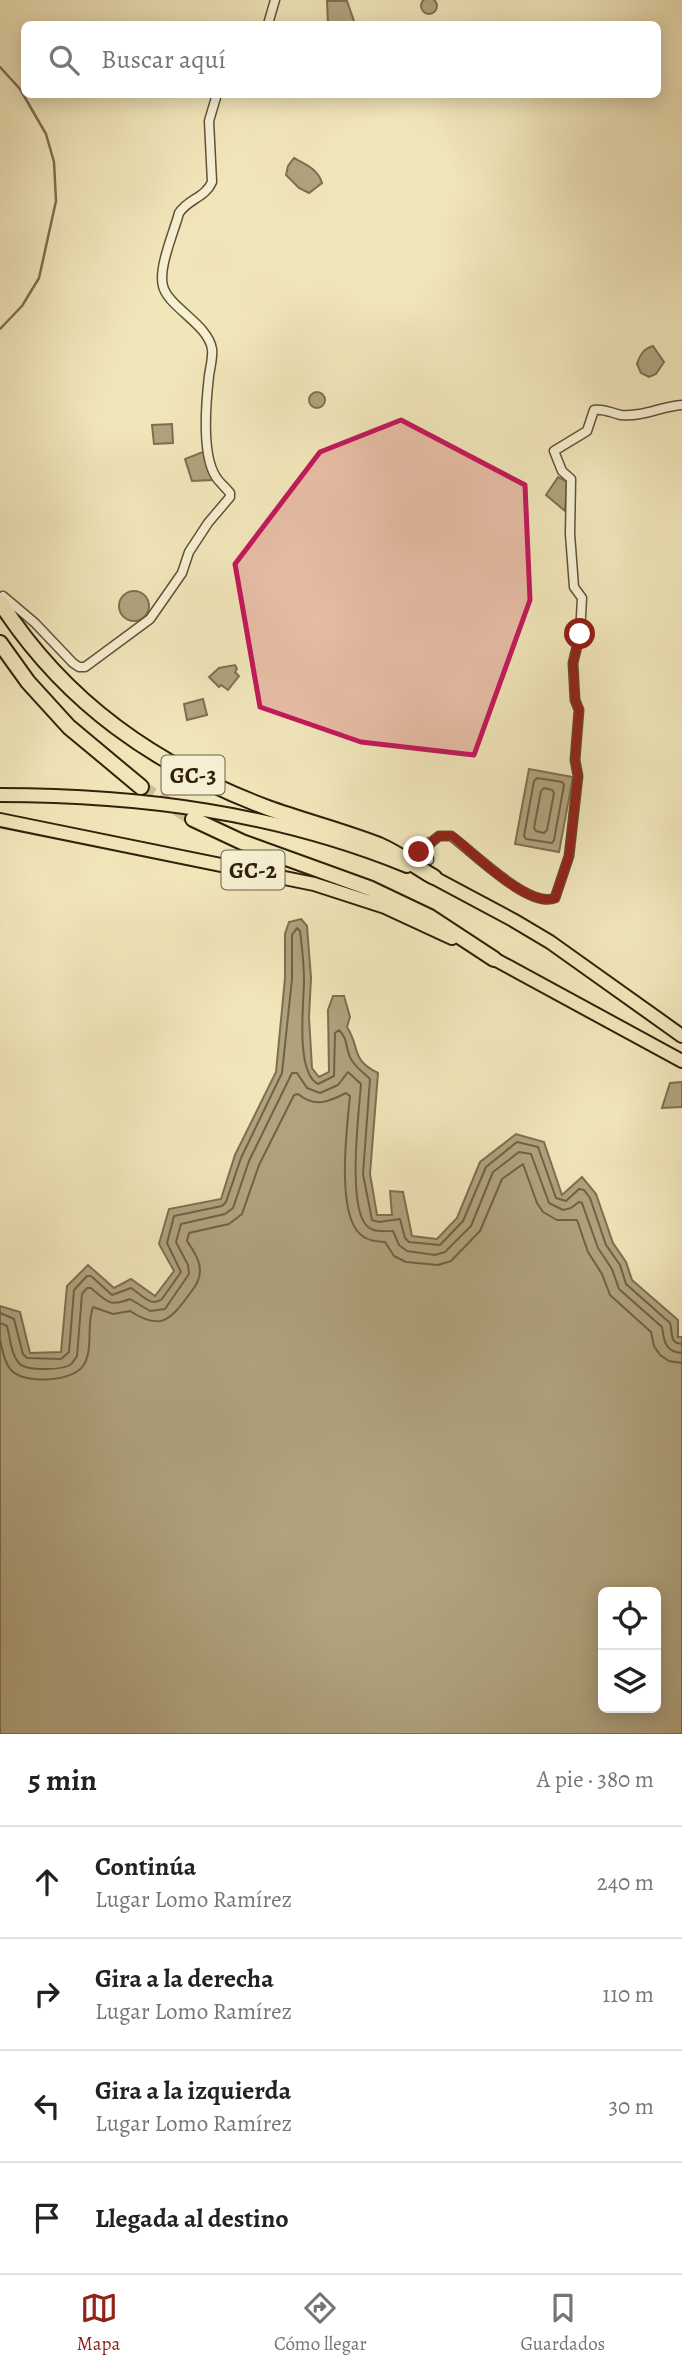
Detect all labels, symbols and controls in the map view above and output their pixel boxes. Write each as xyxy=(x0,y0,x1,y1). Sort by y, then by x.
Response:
search box xyxy=(21,21,661,98)
icon: search xyxy=(45,41,83,79)
text: Buscar aquí xyxy=(101,42,226,77)
route start xyxy=(564,618,595,649)
road number: GC-3 xyxy=(162,755,224,794)
route end xyxy=(403,836,434,867)
road number: GC-2 xyxy=(222,850,284,890)
map controls xyxy=(598,1587,661,1713)
button: locate xyxy=(598,1587,661,1650)
button: layers xyxy=(598,1650,661,1713)
text: 5 min xyxy=(28,1760,97,1800)
text: A pie · 380 m xyxy=(537,1764,654,1795)
text: Continúa xyxy=(95,1849,196,1884)
icon: ahead xyxy=(28,1863,66,1901)
text: 240 m xyxy=(597,1867,654,1898)
text: Lugar Lomo Ramírez xyxy=(95,1884,292,1915)
text: Gira a la derecha xyxy=(95,1961,274,1996)
icon: right xyxy=(28,1975,66,2013)
text: 110 m xyxy=(602,1979,654,2010)
text: Lugar Lomo Ramírez xyxy=(95,1996,292,2027)
text: Gira a la izquierda xyxy=(95,2073,291,2108)
icon: left xyxy=(28,2087,66,2125)
text: 30 m xyxy=(608,2091,654,2122)
text: Lugar Lomo Ramírez xyxy=(95,2108,292,2139)
icon: arrive xyxy=(28,2199,66,2237)
text: Llegada al destino xyxy=(95,2201,289,2236)
tab: Mapa xyxy=(77,2289,120,2357)
tab: Cómo llegar xyxy=(274,2289,367,2357)
tab: Guardados xyxy=(520,2289,605,2357)

